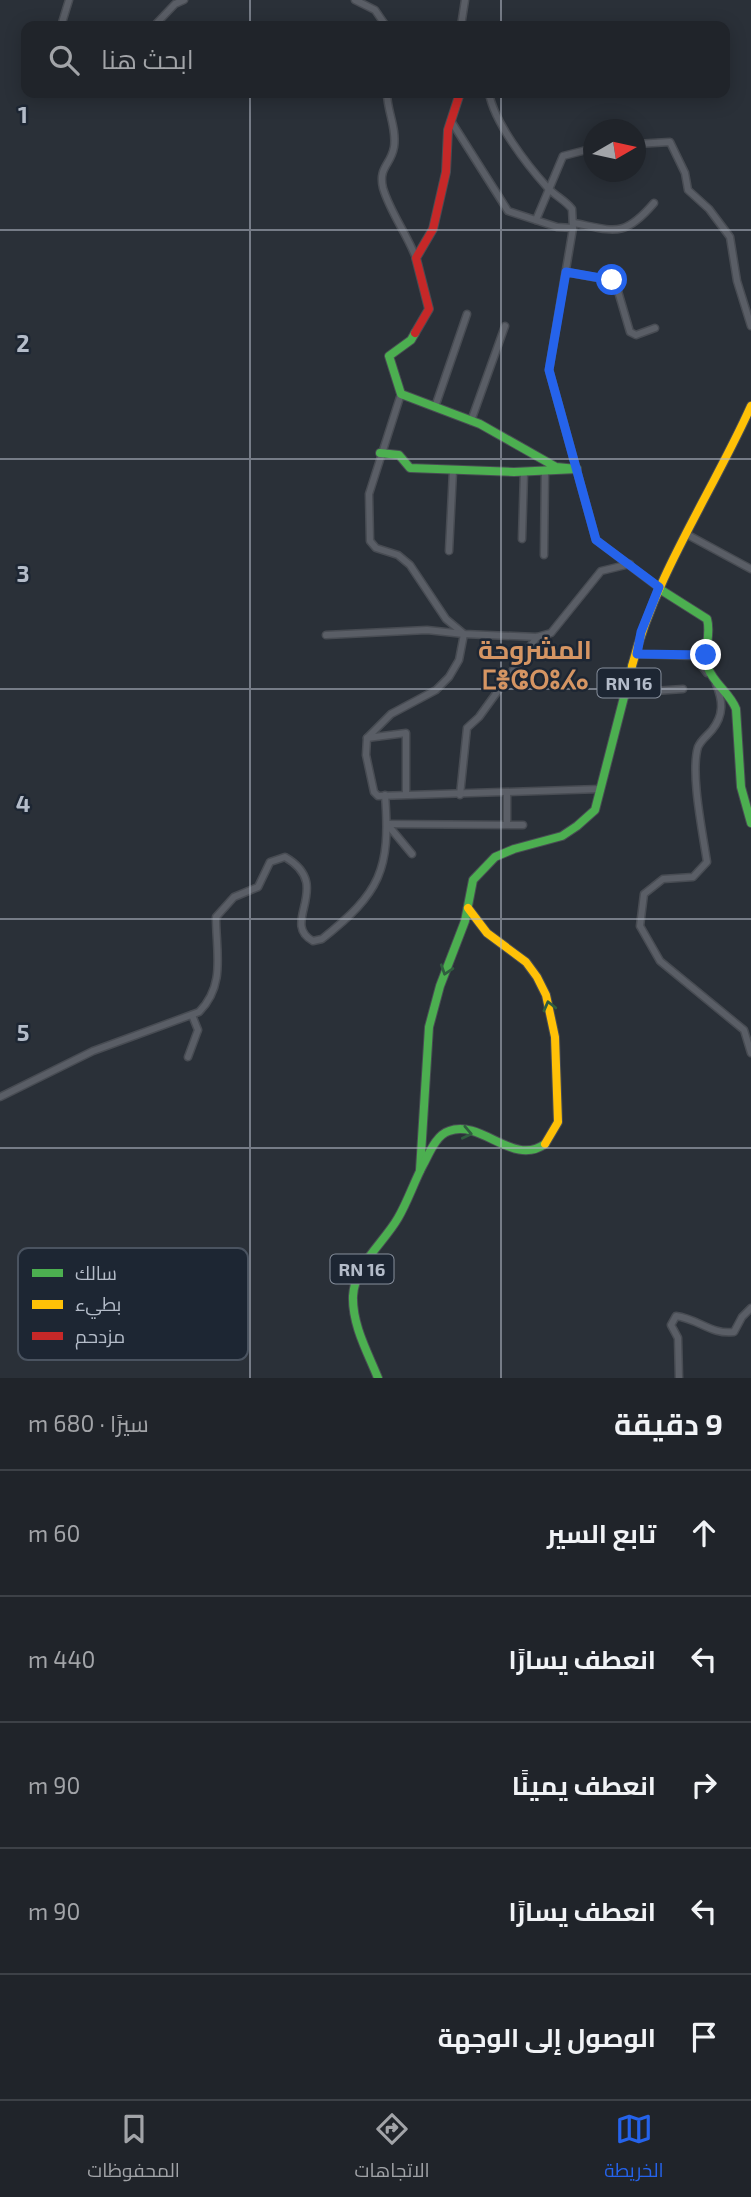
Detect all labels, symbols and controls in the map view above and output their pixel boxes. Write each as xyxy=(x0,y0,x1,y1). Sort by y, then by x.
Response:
search box xyxy=(21,21,730,98)
icon: search xyxy=(45,41,83,79)
text: ابحث هنا xyxy=(101,43,194,74)
text: 1 xyxy=(18,100,28,128)
north arrow xyxy=(583,119,646,182)
route start xyxy=(596,264,627,295)
text: 2 xyxy=(16,329,30,357)
text: 3 xyxy=(16,559,30,587)
district label: المشروحة ⵎⴻⵛⵔⵓⵃⴰ xyxy=(478,633,592,694)
route end xyxy=(690,639,721,670)
road number: RN 16 xyxy=(598,668,660,698)
text: 4 xyxy=(16,789,30,817)
one-way arrow xyxy=(439,964,454,976)
one-way arrow xyxy=(543,1000,557,1012)
text: 5 xyxy=(17,1018,29,1046)
one-way arrow xyxy=(461,1124,473,1139)
legend xyxy=(18,1248,248,1360)
road number: RN 16 xyxy=(330,1254,394,1284)
text: سالك xyxy=(75,1261,117,1284)
text: بطيء xyxy=(75,1292,121,1319)
text: مزدحم xyxy=(75,1324,125,1350)
text: 9 دقيقة xyxy=(614,1405,723,1441)
text: سيرًا · 680 m xyxy=(28,1409,149,1437)
icon: ahead xyxy=(685,1514,723,1552)
text: تابع السير xyxy=(547,1517,656,1548)
text: 60 m xyxy=(28,1519,80,1547)
icon: left xyxy=(685,1640,723,1678)
text: انعطف يسارًا xyxy=(509,1643,656,1674)
text: 440 m xyxy=(28,1645,95,1673)
icon: right xyxy=(685,1766,723,1804)
text: انعطف يمينًا xyxy=(512,1769,656,1800)
text: 90 m xyxy=(28,1771,80,1799)
icon: left xyxy=(685,1892,723,1930)
text: انعطف يسارًا xyxy=(509,1895,656,1926)
text: 90 m xyxy=(28,1897,80,1925)
icon: arrive xyxy=(685,2018,723,2056)
text: الوصول إلى الوجهة xyxy=(438,2021,656,2052)
tab: المحفوظات xyxy=(87,2110,180,2188)
tab: الاتجاهات xyxy=(354,2110,430,2188)
tab: الخريطة xyxy=(604,2110,664,2188)

